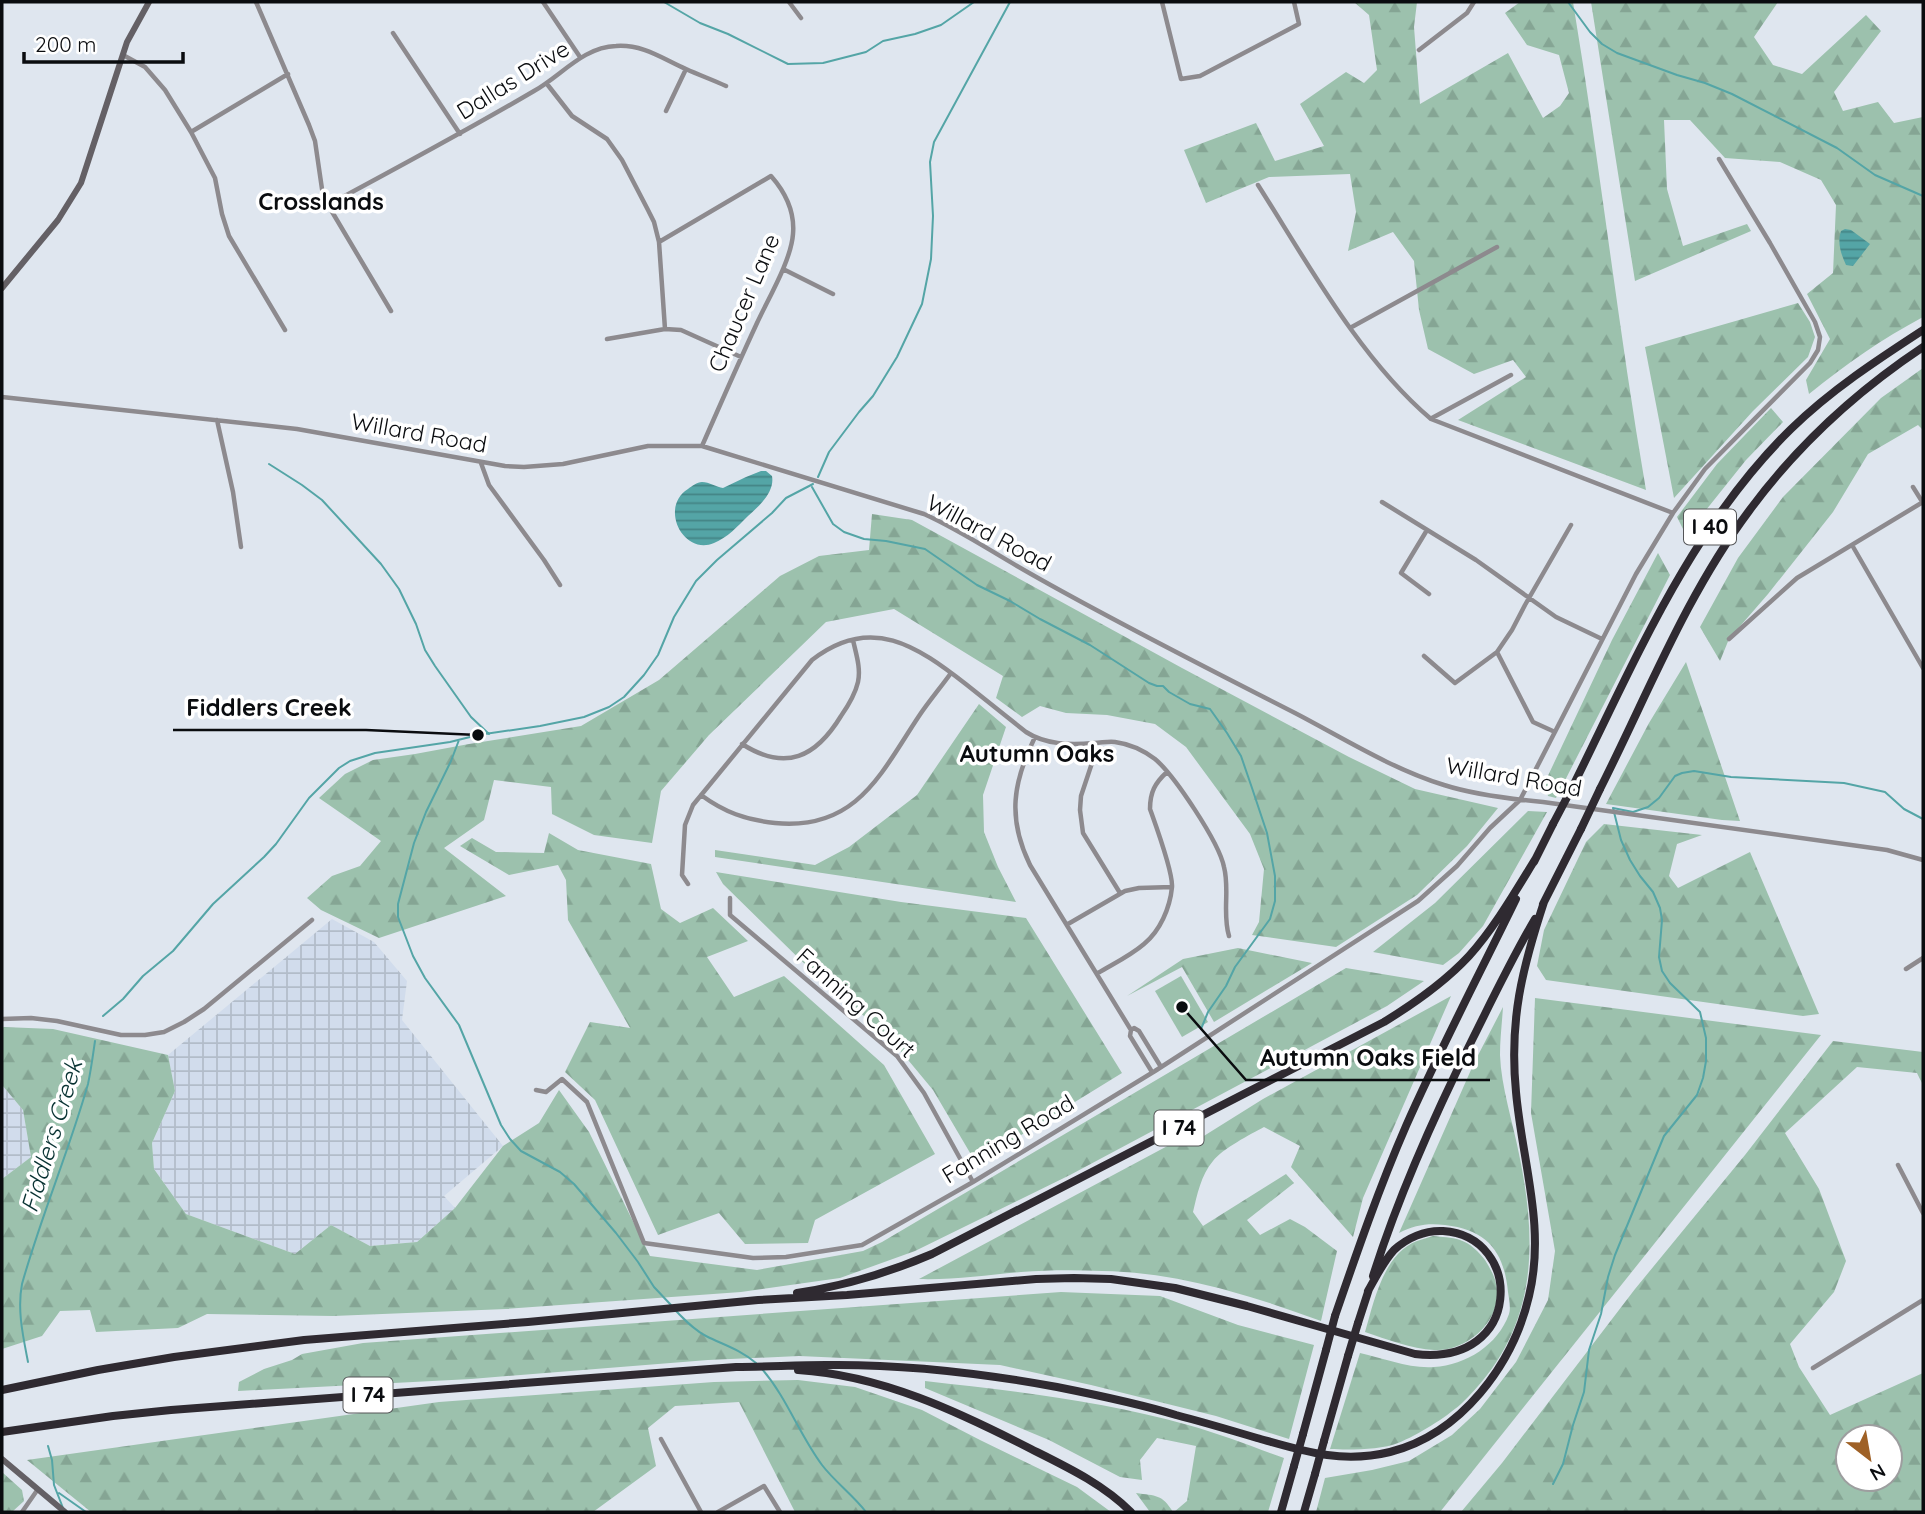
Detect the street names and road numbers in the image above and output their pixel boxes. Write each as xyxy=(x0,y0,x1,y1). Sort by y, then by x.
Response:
street label: Dallas Drive xyxy=(451,34,574,126)
street label: Chaucer Lane xyxy=(701,229,786,376)
street label: Willard Road xyxy=(349,406,489,459)
street label: Willard Road xyxy=(922,488,1057,578)
road number: I 40 xyxy=(1684,510,1736,544)
street label: Willard Road xyxy=(1444,750,1584,803)
street label: Fanning Court xyxy=(791,941,922,1064)
street label: Fanning Road xyxy=(936,1088,1079,1189)
road number: I 74 xyxy=(1154,1110,1204,1146)
road number: I 74 xyxy=(344,1378,392,1412)

